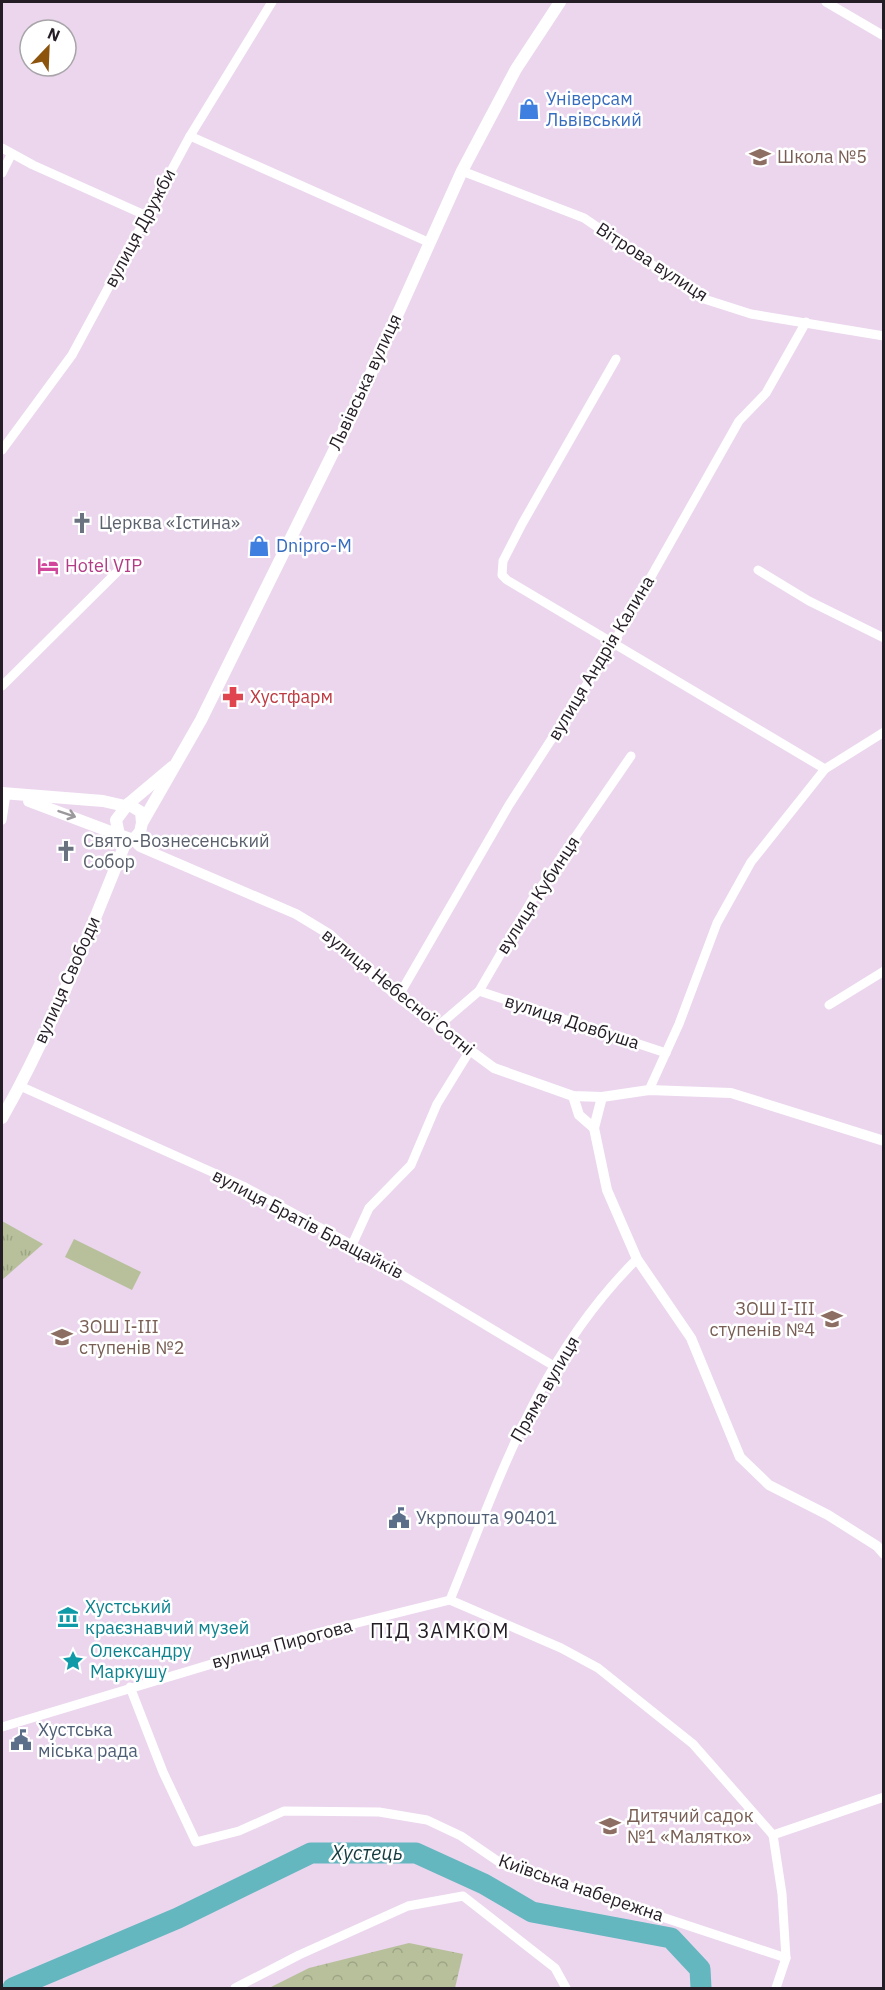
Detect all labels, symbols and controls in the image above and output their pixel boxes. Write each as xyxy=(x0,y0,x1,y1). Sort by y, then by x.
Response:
north arrow xyxy=(18,18,78,78)
text: N xyxy=(45,23,63,46)
place label: Універсам Львівський xyxy=(546,87,642,131)
shop icon: Універсам Львівський xyxy=(517,97,541,121)
school or university icon: Школа №5 xyxy=(748,145,772,169)
place label: Школа №5 xyxy=(777,145,867,168)
street label: вулиця Дружби xyxy=(99,165,180,291)
street label: Вітрова вулиця xyxy=(592,217,713,306)
street label: Львівська вулиця xyxy=(323,310,406,454)
church icon: Церква «Істина» xyxy=(70,511,94,535)
place label: Церква «Істина» xyxy=(99,511,240,534)
shop icon: Dnipro-M xyxy=(247,534,271,558)
place label: Dnipro-M xyxy=(276,534,352,557)
hotel icon: Hotel VIP xyxy=(36,554,60,578)
place label: Hotel VIP xyxy=(65,554,142,577)
street label: вулиця Андрія Калина xyxy=(542,571,659,744)
pharmacy icon: Хустфарм xyxy=(221,685,245,709)
place label: Хустфарм xyxy=(250,685,333,708)
one-way arrow xyxy=(57,809,76,820)
place label: Свято-Вознесенський Собор xyxy=(83,829,270,873)
street label: вулиця Кубинця xyxy=(491,831,584,958)
church icon: Свято-Вознесенський Собор xyxy=(54,839,78,863)
street label: вулиця Свободи xyxy=(28,913,105,1047)
street label: вулиця Небесної Сотні xyxy=(317,923,479,1060)
street label: вулиця Довбуша xyxy=(502,989,643,1054)
street label: вулиця Братів Бращайків xyxy=(209,1163,408,1284)
place label: ЗОШ І-ІІІ ступенів №4 xyxy=(709,1297,815,1341)
school or university icon: ЗОШ І-ІІІ ступенів №4 xyxy=(820,1307,844,1331)
place label: ЗОШ І-ІІІ ступенів №2 xyxy=(79,1315,185,1359)
school or university icon: ЗОШ І-ІІІ ступенів №2 xyxy=(50,1325,74,1349)
street label: Пряма вулиця xyxy=(505,1332,584,1446)
public building icon: Укрпошта 90401 xyxy=(387,1506,411,1530)
place label: Укрпошта 90401 xyxy=(416,1506,557,1529)
place label: Хустський краєзнавчий музей xyxy=(85,1595,249,1639)
museum icon: Хустський краєзнавчий музей xyxy=(56,1605,80,1629)
street label: вулиця Пирогова xyxy=(209,1614,355,1673)
district label: ПІД ЗАМКОМ xyxy=(370,1617,510,1644)
place label: Олександру Маркушу xyxy=(90,1639,192,1683)
place icon: Олександру Маркушу xyxy=(61,1649,85,1673)
place label: Хустська міська рада xyxy=(38,1718,138,1762)
public building icon: Хустська міська рада xyxy=(9,1728,33,1752)
place label: Дитячий садок №1 «Малятко» xyxy=(627,1804,754,1848)
school or university icon: Дитячий садок №1 «Малятко» xyxy=(598,1814,622,1838)
water label: Хустець xyxy=(330,1839,403,1866)
street label: Київська набережна xyxy=(495,1848,667,1927)

